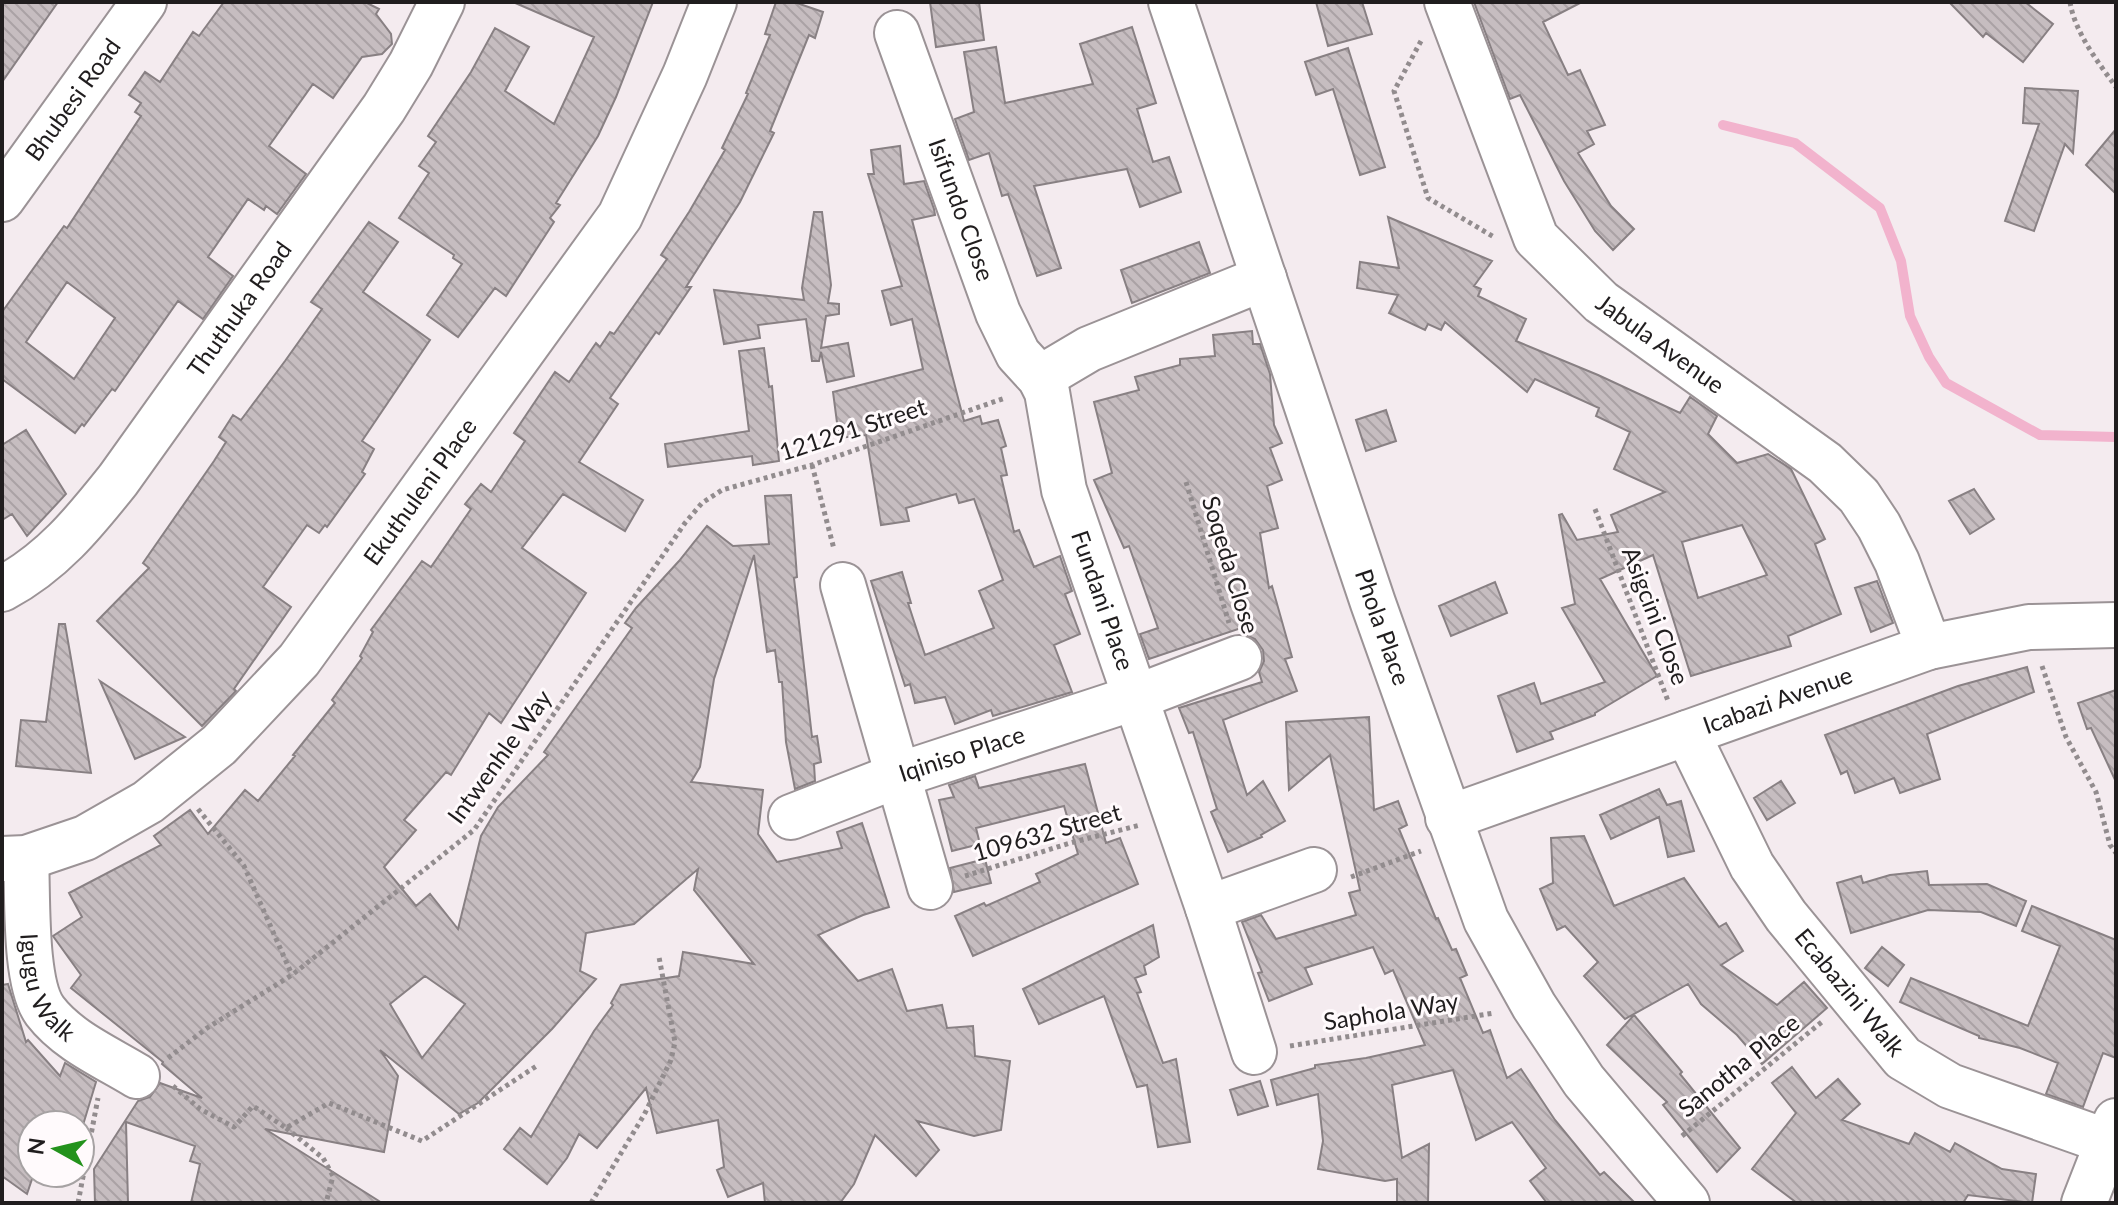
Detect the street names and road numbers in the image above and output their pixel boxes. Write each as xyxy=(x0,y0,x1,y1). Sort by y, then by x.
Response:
street label: Bhubesi Road xyxy=(18,32,126,166)
street label: Isifundo Close xyxy=(923,134,1001,285)
street label: Thuthuka Road xyxy=(180,235,297,382)
street label: Jabula Avenue xyxy=(1591,287,1731,399)
street label: 121291 Street xyxy=(775,391,930,466)
street label: Ekuthuleni Place xyxy=(356,412,482,570)
street label: Soqeda Close xyxy=(1197,492,1266,637)
street label: Fundani Place xyxy=(1066,526,1141,674)
street label: Asigcini Close xyxy=(1617,542,1696,689)
street label: Phola Place xyxy=(1350,565,1417,689)
street label: Icabazi Avenue xyxy=(1699,659,1856,739)
street label: Intwenhle Way xyxy=(441,683,557,829)
street label: Iqiniso Place xyxy=(895,719,1028,787)
street label: 109632 Street xyxy=(969,796,1124,867)
street label: Ecabazini Walk xyxy=(1789,922,1912,1062)
street label: Igugu Walk xyxy=(15,932,82,1047)
street label: Saphola Way xyxy=(1321,985,1461,1035)
street label: Sanotha Place xyxy=(1672,1007,1804,1123)

